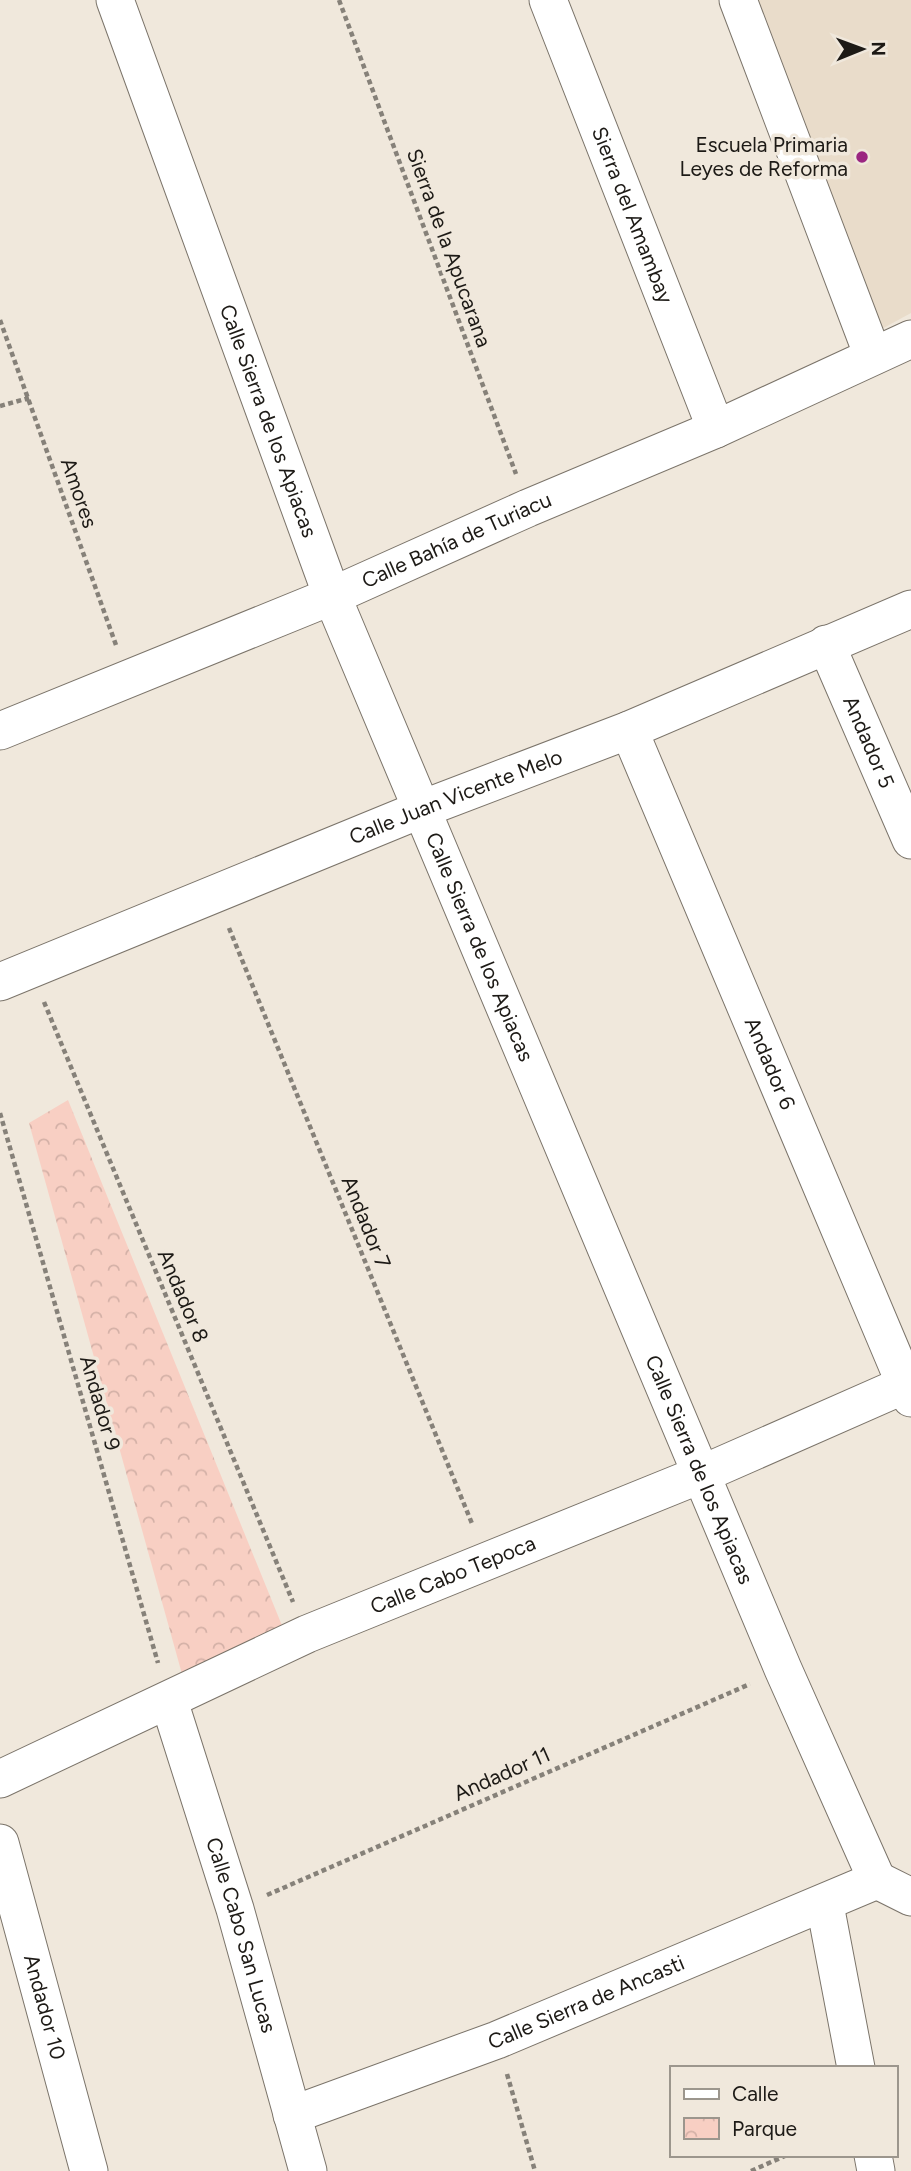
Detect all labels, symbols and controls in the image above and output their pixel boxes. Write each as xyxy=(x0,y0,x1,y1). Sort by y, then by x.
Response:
north arrow xyxy=(827,14,897,84)
text: N xyxy=(867,41,890,56)
street label: Sierra del Amambay xyxy=(587,123,679,307)
place label: Escuela Primaria Leyes de Reforma xyxy=(680,132,848,181)
street label: Sierra de la Apucarana xyxy=(402,145,497,351)
marker: Escuela Primaria Leyes de Reforma xyxy=(854,149,870,165)
street label: Calle Sierra de los Apiacas xyxy=(215,301,323,541)
street label: Amores xyxy=(56,454,103,531)
street label: Calle Bahía de Turiacu xyxy=(358,487,555,593)
street label: Andador 5 xyxy=(838,692,900,792)
street label: Calle Juan Vicente Melo xyxy=(345,744,566,849)
street label: Calle Sierra de los Apiacas xyxy=(421,829,539,1065)
street label: Andador 6 xyxy=(740,1013,801,1113)
street label: Andador 7 xyxy=(337,1172,396,1271)
street label: Andador 8 xyxy=(153,1246,214,1346)
street label: Calle Sierra de los Apiacas xyxy=(640,1351,759,1588)
street label: Andador 9 xyxy=(75,1353,126,1453)
street label: Calle Cabo Tepoca xyxy=(367,1530,539,1619)
street label: Andador 11 xyxy=(450,1741,554,1806)
street label: Calle Cabo San Lucas xyxy=(201,1834,282,2036)
street label: Calle Sierra de Ancasti xyxy=(484,1950,688,2054)
street label: Andador 10 xyxy=(19,1952,71,2062)
legend xyxy=(670,2066,897,2157)
text: Calle xyxy=(732,2081,779,2106)
text: Parque xyxy=(732,2116,797,2141)

